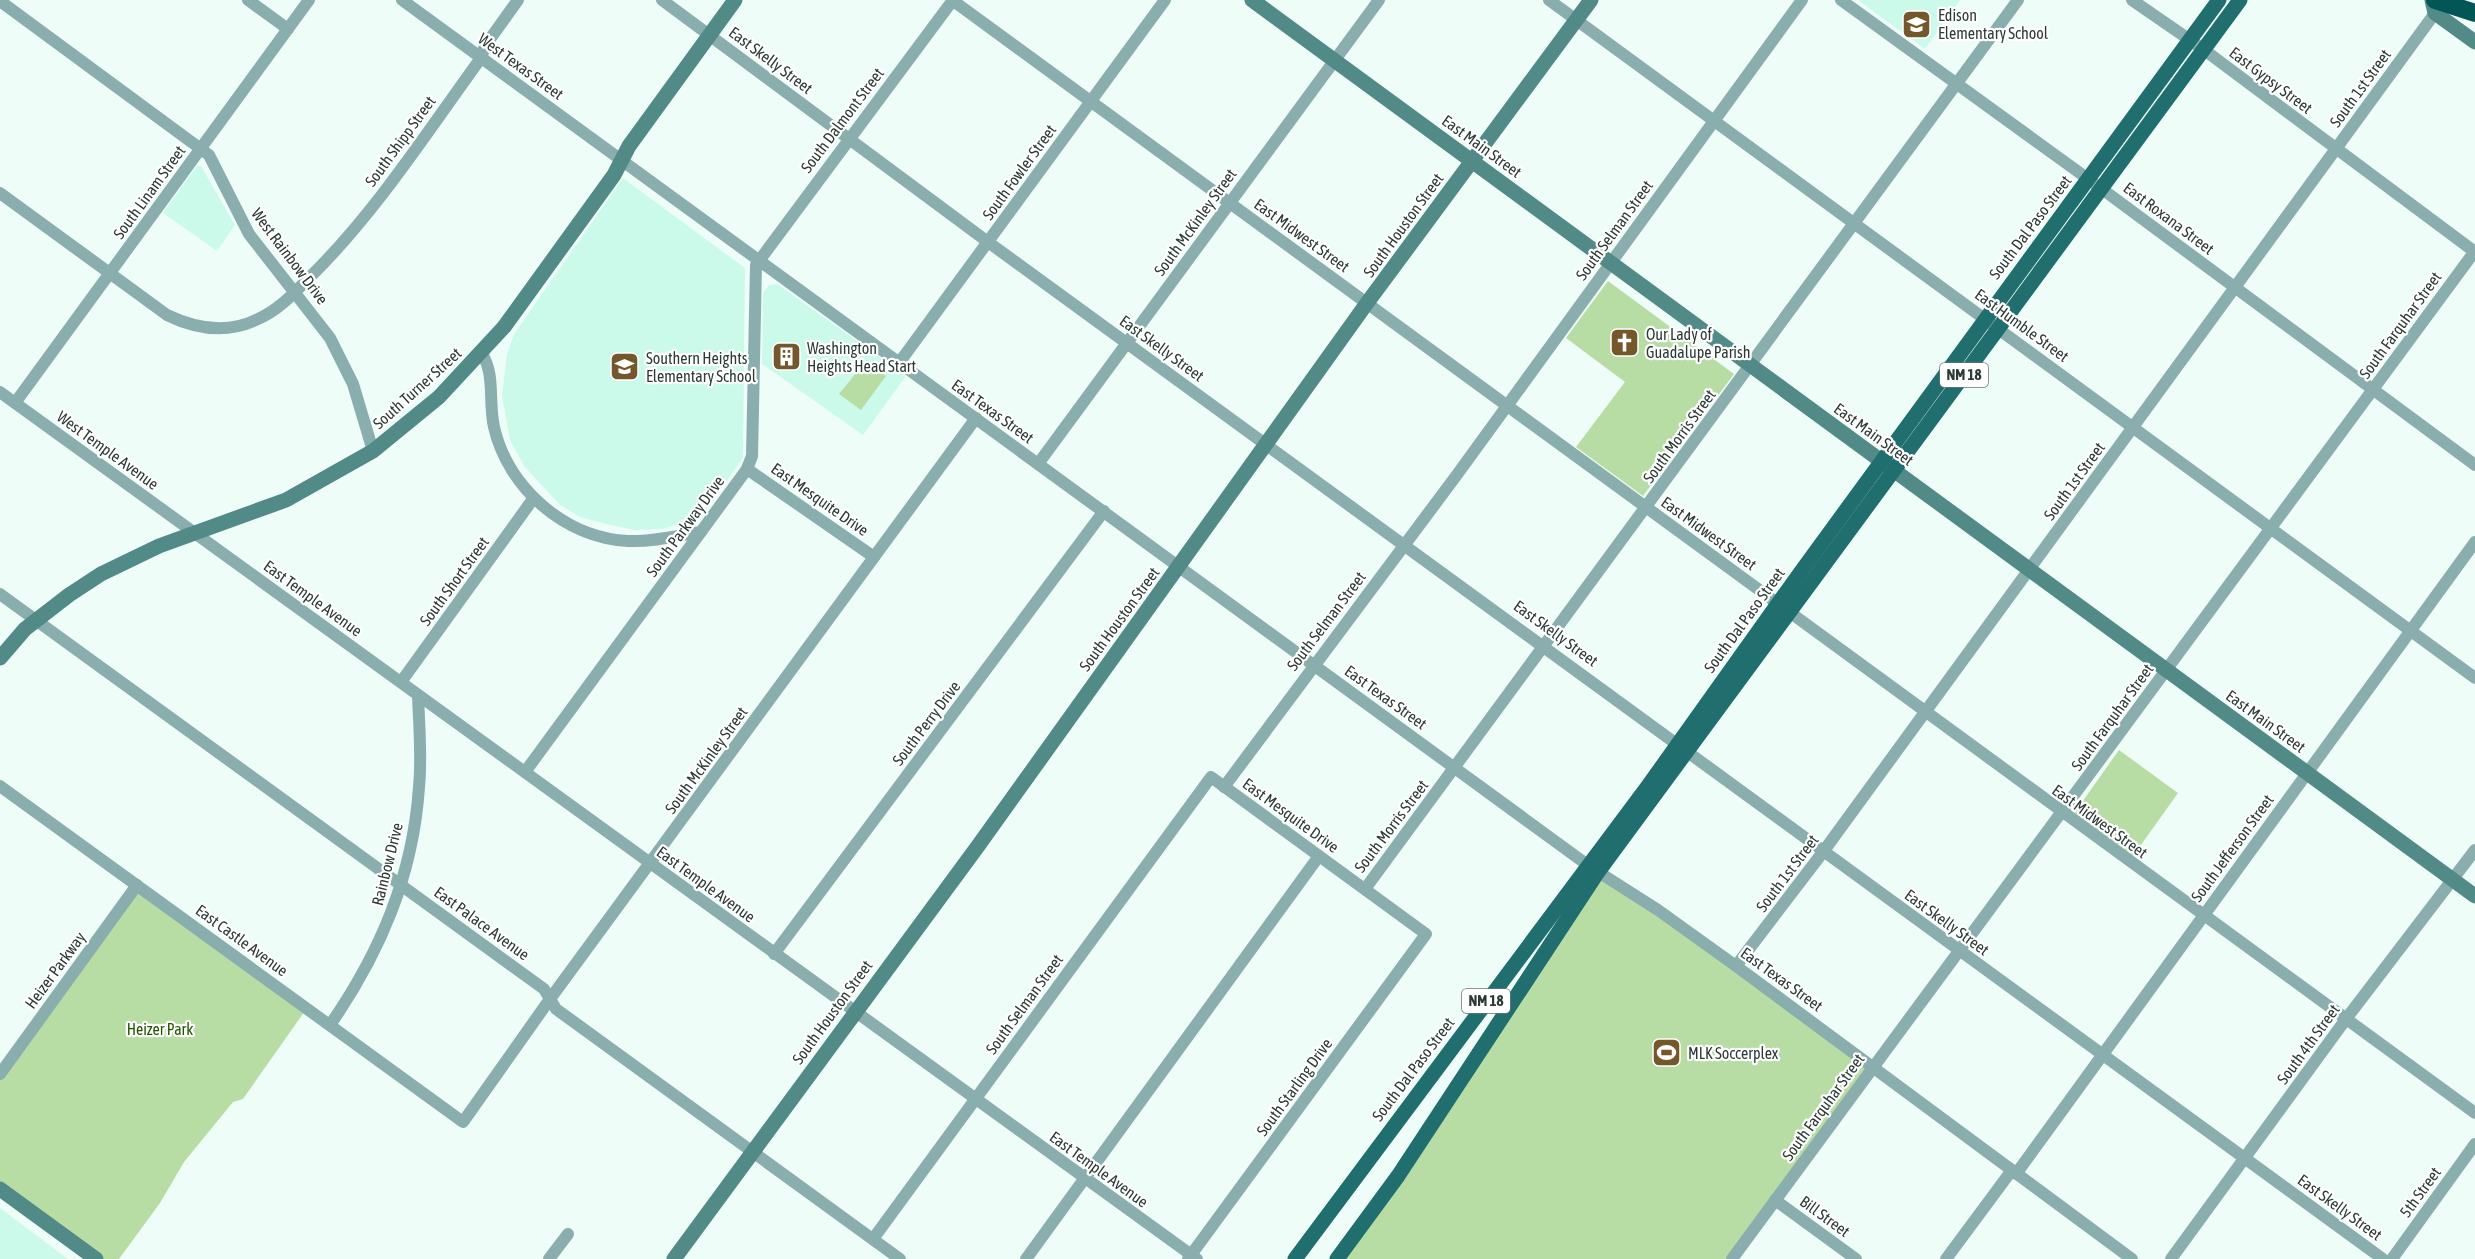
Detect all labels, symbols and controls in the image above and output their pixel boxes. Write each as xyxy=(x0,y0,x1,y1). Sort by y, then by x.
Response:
place label: Edison Elementary School xyxy=(1938,6,2049,43)
school or university icon: Edison Elementary School xyxy=(1901,8,1933,40)
street label: East Skelly Street xyxy=(725,23,817,98)
street label: West Texas Street xyxy=(475,29,567,103)
street label: East Gypsy Street xyxy=(2225,43,2316,118)
street label: South 1st Street xyxy=(2326,45,2394,130)
street label: South Dalmont Street xyxy=(797,64,887,176)
street label: South Shipp Street xyxy=(361,92,440,190)
street label: East Main Street xyxy=(1439,111,1525,181)
street label: South Fowler Street xyxy=(979,121,1060,223)
street label: South Linam Street xyxy=(109,142,189,242)
street label: South McKinley Street xyxy=(1150,165,1241,279)
street label: South Houston Street xyxy=(1359,169,1447,280)
street label: South Dal Paso Street xyxy=(1985,171,2075,282)
street label: South Selman Street xyxy=(1572,176,1656,283)
street label: East Roxana Street xyxy=(2120,178,2218,258)
street label: East Midwest Street xyxy=(1251,195,1353,276)
street label: West Rainbow Drive xyxy=(248,204,332,308)
street label: South Farquhar Street xyxy=(2355,268,2446,382)
street label: East Humble Street xyxy=(1972,285,2073,365)
street label: East Skelly Street xyxy=(1116,311,1208,386)
place label: Our Lady of Guadalupe Parish xyxy=(1646,325,1750,362)
church icon: Our Lady of Guadalupe Parish xyxy=(1609,327,1641,359)
place label: Washington Heights Head Start xyxy=(807,339,916,376)
building icon: Washington Heights Head Start xyxy=(770,341,802,373)
street label: South Turner Street xyxy=(369,344,465,432)
place label: Southern Heights Elementary School xyxy=(646,349,757,386)
school or university icon: Southern Heights Elementary School xyxy=(609,351,641,383)
road number: NM 18 xyxy=(1940,363,1988,387)
street label: East Texas Street xyxy=(949,375,1038,447)
street label: South Morris Street xyxy=(1639,386,1719,486)
street label: East Main Street xyxy=(1831,399,1917,469)
street label: West Temple Avenue xyxy=(53,407,162,494)
street label: South 1st Street xyxy=(2040,438,2108,523)
street label: East Mesquite Drive xyxy=(767,459,872,540)
street label: South Parkway Drive xyxy=(642,472,728,580)
street label: East Midwest Street xyxy=(1658,493,1760,574)
street label: South Short Street xyxy=(416,533,492,629)
street label: East Temple Avenue xyxy=(260,556,366,640)
street label: South Houston Street xyxy=(1075,563,1163,674)
street label: South Dal Paso Street xyxy=(1700,564,1788,676)
street label: South Selman Street xyxy=(1283,568,1369,674)
street label: East Skelly Street xyxy=(1510,596,1602,671)
street label: South Farquhar Street xyxy=(2067,660,2158,774)
street label: East Texas Street xyxy=(1342,661,1431,733)
street label: South Perry Drive xyxy=(888,677,964,769)
street label: East Main Street xyxy=(2223,686,2309,756)
street label: South McKinley Street xyxy=(661,703,752,817)
street label: East Mesquite Drive xyxy=(1239,774,1343,857)
street label: South Morris Street xyxy=(1350,776,1432,876)
street label: East Midwest Street xyxy=(2049,781,2151,862)
street label: South Jefferson Street xyxy=(2187,791,2277,905)
street label: Rainbow Drive xyxy=(368,821,406,907)
street label: South 1st Street xyxy=(1752,831,1822,915)
street label: East Temple Avenue xyxy=(653,842,759,926)
street label: East Palace Avenue xyxy=(431,883,533,963)
street label: East Skelly Street xyxy=(1901,885,1993,960)
street label: East Castle Avenue xyxy=(192,901,292,979)
street label: Heizer Parkway xyxy=(21,928,90,1012)
street label: East Texas Street xyxy=(1738,943,1827,1015)
street label: South Selman Street xyxy=(982,950,1066,1057)
street label: South Houston Street xyxy=(788,956,876,1067)
road number: NM 18 xyxy=(1462,989,1510,1013)
street label: South 4th Street xyxy=(2273,1000,2343,1087)
street label: South Dal Paso Street xyxy=(1368,1013,1458,1124)
park label: Heizer Park xyxy=(127,1020,193,1038)
street label: South Starling Drive xyxy=(1253,1035,1336,1140)
sports icon: MLK Soccerplex xyxy=(1651,1037,1683,1069)
place label: MLK Soccerplex xyxy=(1688,1044,1779,1063)
street label: South Farquhar Street xyxy=(1778,1050,1869,1164)
street label: East Temple Avenue xyxy=(1046,1127,1152,1211)
street label: 5th Street xyxy=(2396,1163,2444,1220)
street label: East Skelly Street xyxy=(2294,1170,2386,1245)
street label: Bill Street xyxy=(1797,1192,1854,1240)

